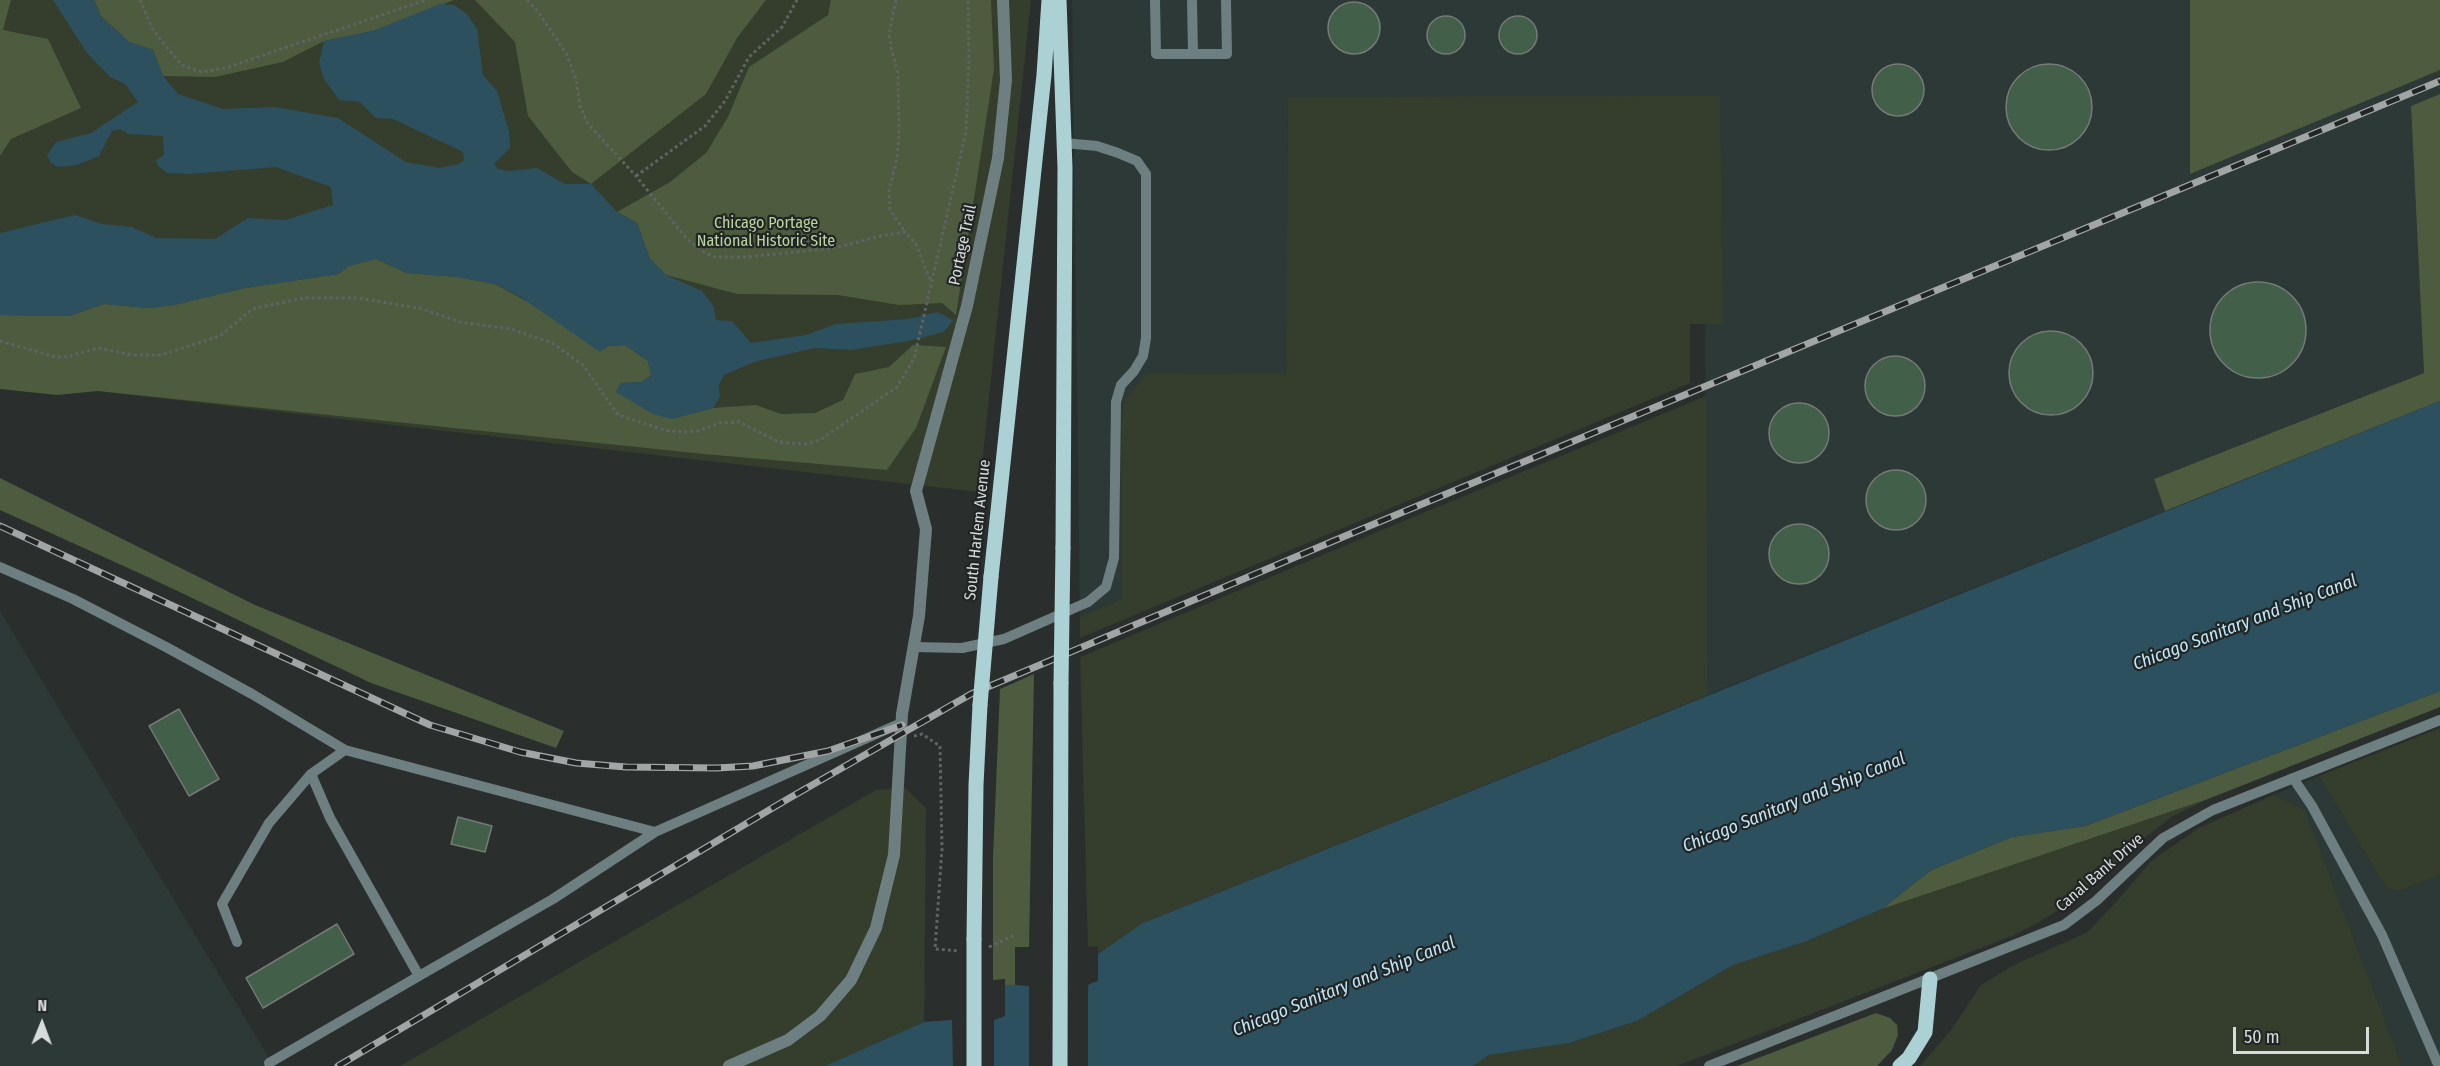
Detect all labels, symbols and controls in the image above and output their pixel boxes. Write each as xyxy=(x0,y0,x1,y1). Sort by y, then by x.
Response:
street label: Portage Trail xyxy=(945,203,981,287)
park label: Chicago Portage National Historic Site xyxy=(697,214,835,252)
street label: South Harlem Avenue xyxy=(961,459,995,601)
water label: Chicago Sanitary and Ship Canal xyxy=(2130,570,2360,676)
water label: Chicago Sanitary and Ship Canal xyxy=(1680,748,1908,858)
street label: Canal Bank Drive xyxy=(2052,830,2148,916)
water label: Chicago Sanitary and Ship Canal xyxy=(1230,932,1458,1042)
north arrow xyxy=(12,994,72,1054)
text: N xyxy=(37,996,47,1015)
scale bar xyxy=(2236,1015,2372,1053)
text: 50 m xyxy=(2244,1026,2280,1048)

